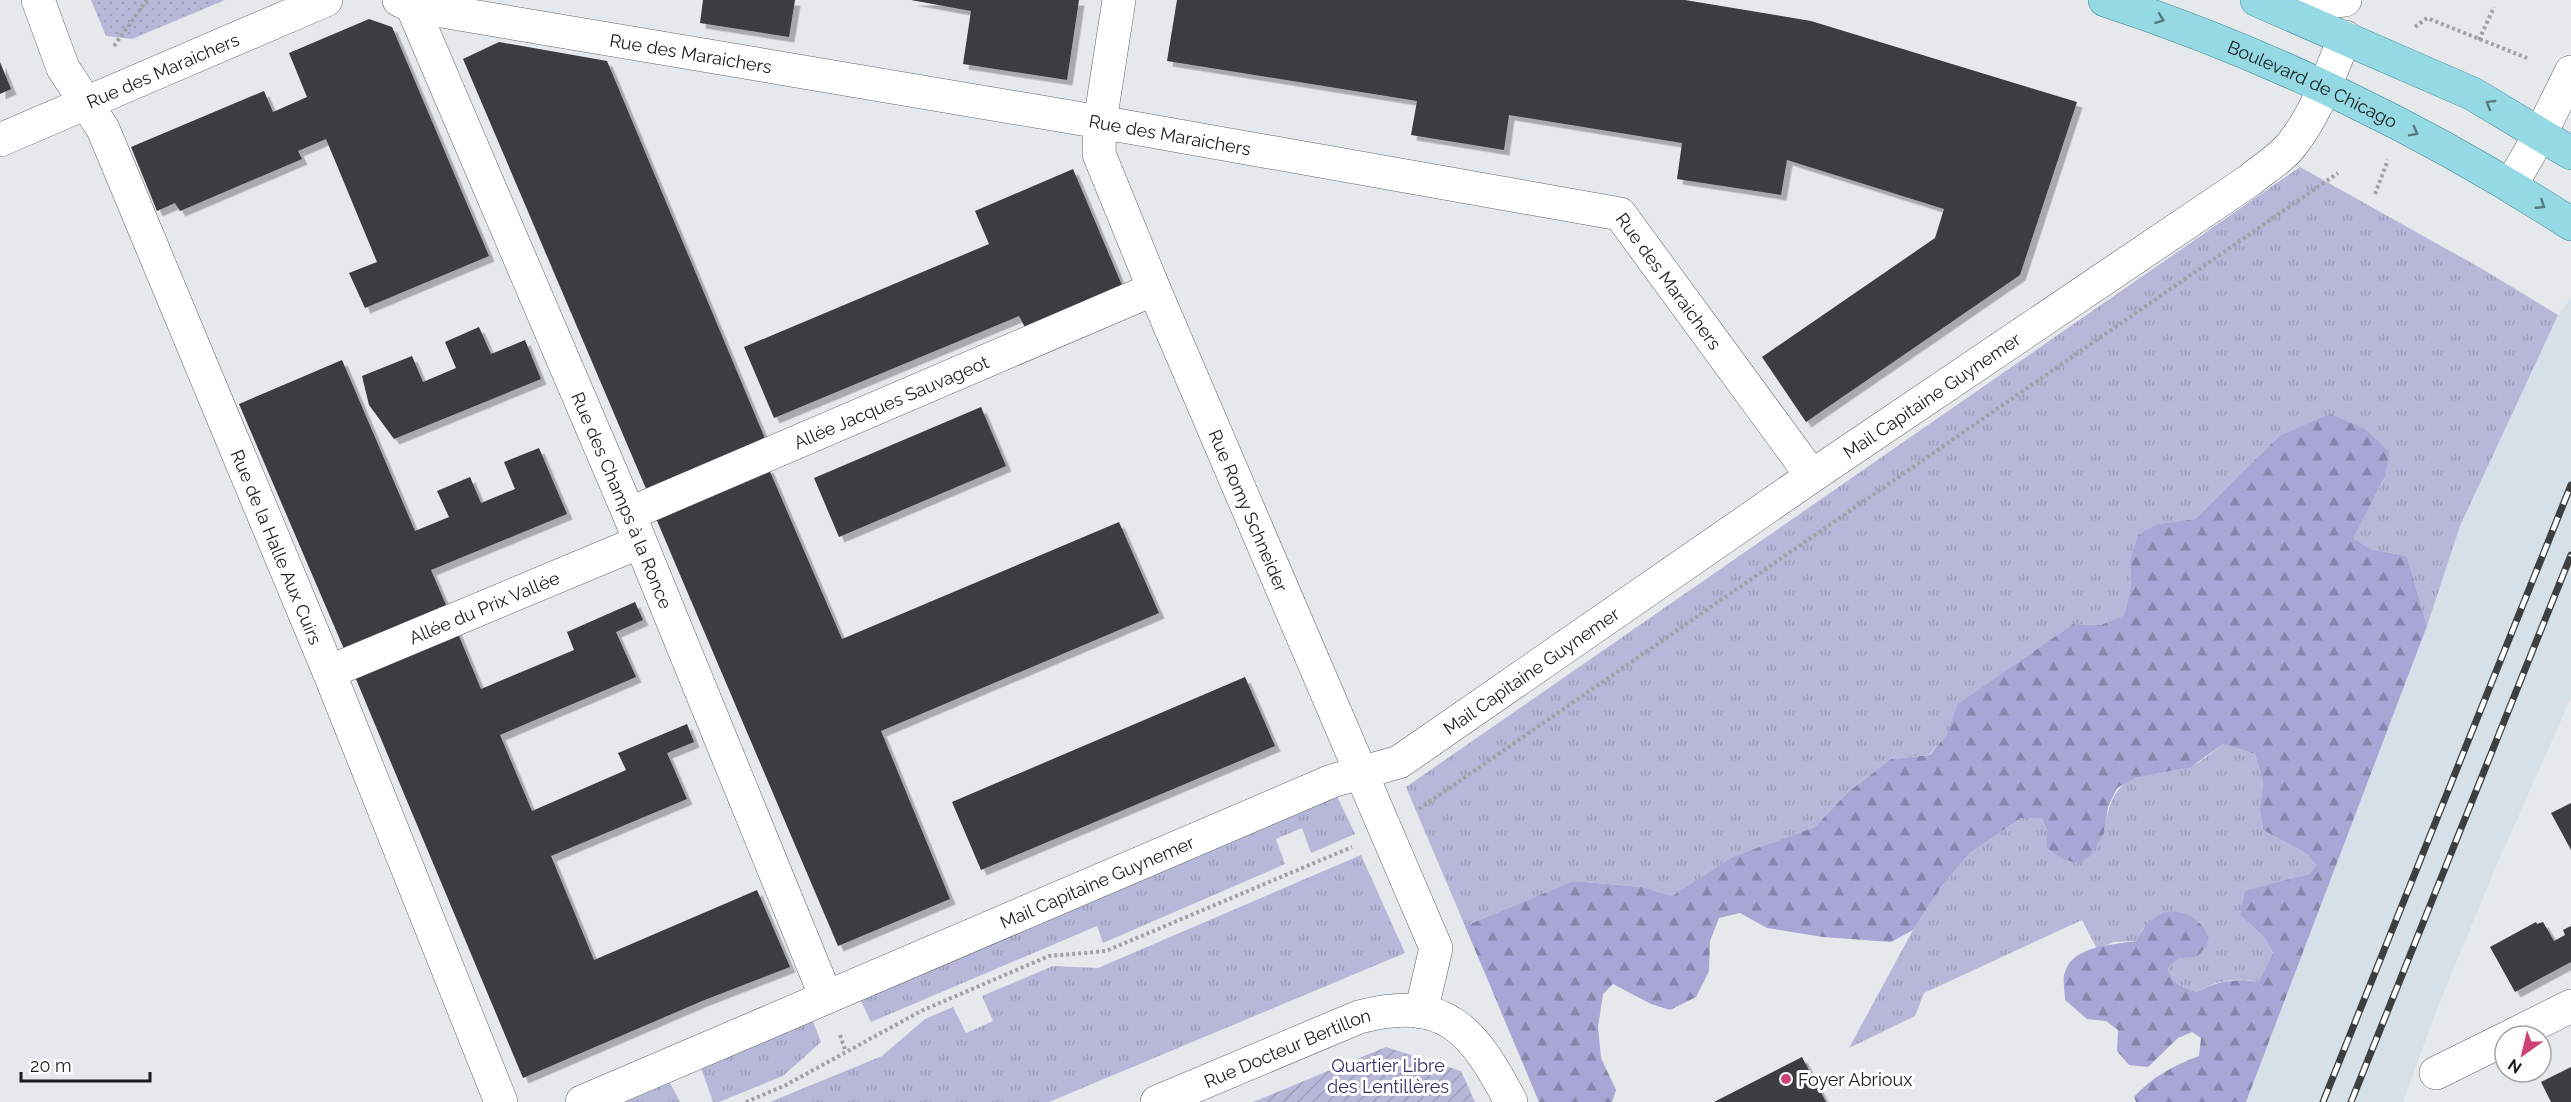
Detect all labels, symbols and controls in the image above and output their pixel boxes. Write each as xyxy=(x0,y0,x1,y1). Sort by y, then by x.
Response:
one-way arrow xyxy=(2154,12,2165,25)
street label: Rue des Maraichers xyxy=(83,28,242,112)
street label: Rue des Maraichers xyxy=(608,29,774,77)
street label: Boulevard de Chicago xyxy=(2225,36,2401,132)
one-way arrow xyxy=(2486,100,2496,111)
street label: Rue des Maraichers xyxy=(1087,110,1253,159)
one-way arrow xyxy=(2408,125,2419,136)
one-way arrow xyxy=(2535,197,2545,209)
street label: Rue des Maraichers xyxy=(1612,208,1726,354)
street label: Mail Capitaine Guynemer xyxy=(1839,328,2024,462)
street label: Allée Jacques Sauvageot xyxy=(790,351,992,453)
street label: Rue des Champs à la Ronce xyxy=(568,389,677,612)
street label: Rue Romy Schneider xyxy=(1205,426,1293,595)
street label: Rue de la Halle Aux Cuirs xyxy=(227,446,327,648)
street label: Allée du Prix Vallée xyxy=(406,566,563,648)
street label: Mail Capitaine Guynemer xyxy=(1439,602,1623,739)
street label: Mail Capitaine Guynemer xyxy=(997,831,1198,932)
street label: Rue Docteur Bertillon xyxy=(1201,1004,1372,1092)
north arrow xyxy=(2493,1024,2553,1084)
scale bar xyxy=(21,1045,150,1083)
text: 20 m xyxy=(30,1055,72,1076)
park label: Quartier Libre des Lentillères xyxy=(1327,1055,1449,1097)
text: N xyxy=(2505,1055,2525,1077)
place label: Foyer Abrioux xyxy=(1798,1069,1912,1090)
marker: Foyer Abrioux xyxy=(1779,1072,1793,1086)

